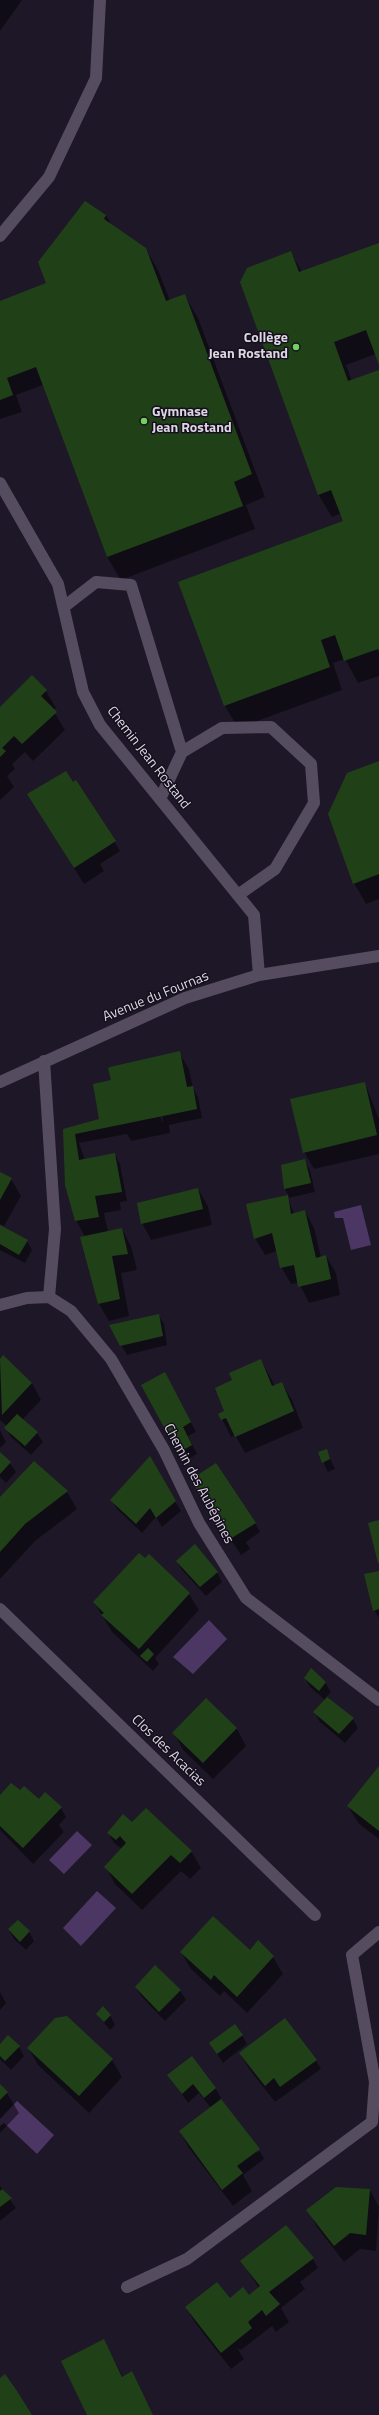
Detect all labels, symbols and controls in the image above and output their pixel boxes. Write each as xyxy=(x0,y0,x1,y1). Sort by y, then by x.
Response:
place label: Collège Jean Rostand xyxy=(208,331,288,364)
marker: Collège Jean Rostand xyxy=(291,342,301,352)
place label: Gymnase Jean Rostand xyxy=(152,405,232,438)
marker: Gymnase Jean Rostand xyxy=(139,416,149,426)
street label: Chemin Jean Rostand xyxy=(103,703,193,813)
street label: Avenue du Fournas xyxy=(101,968,211,1026)
street label: Chemin des Aubépines xyxy=(159,1421,237,1547)
street label: Clos des Acacias xyxy=(128,1712,208,1790)

